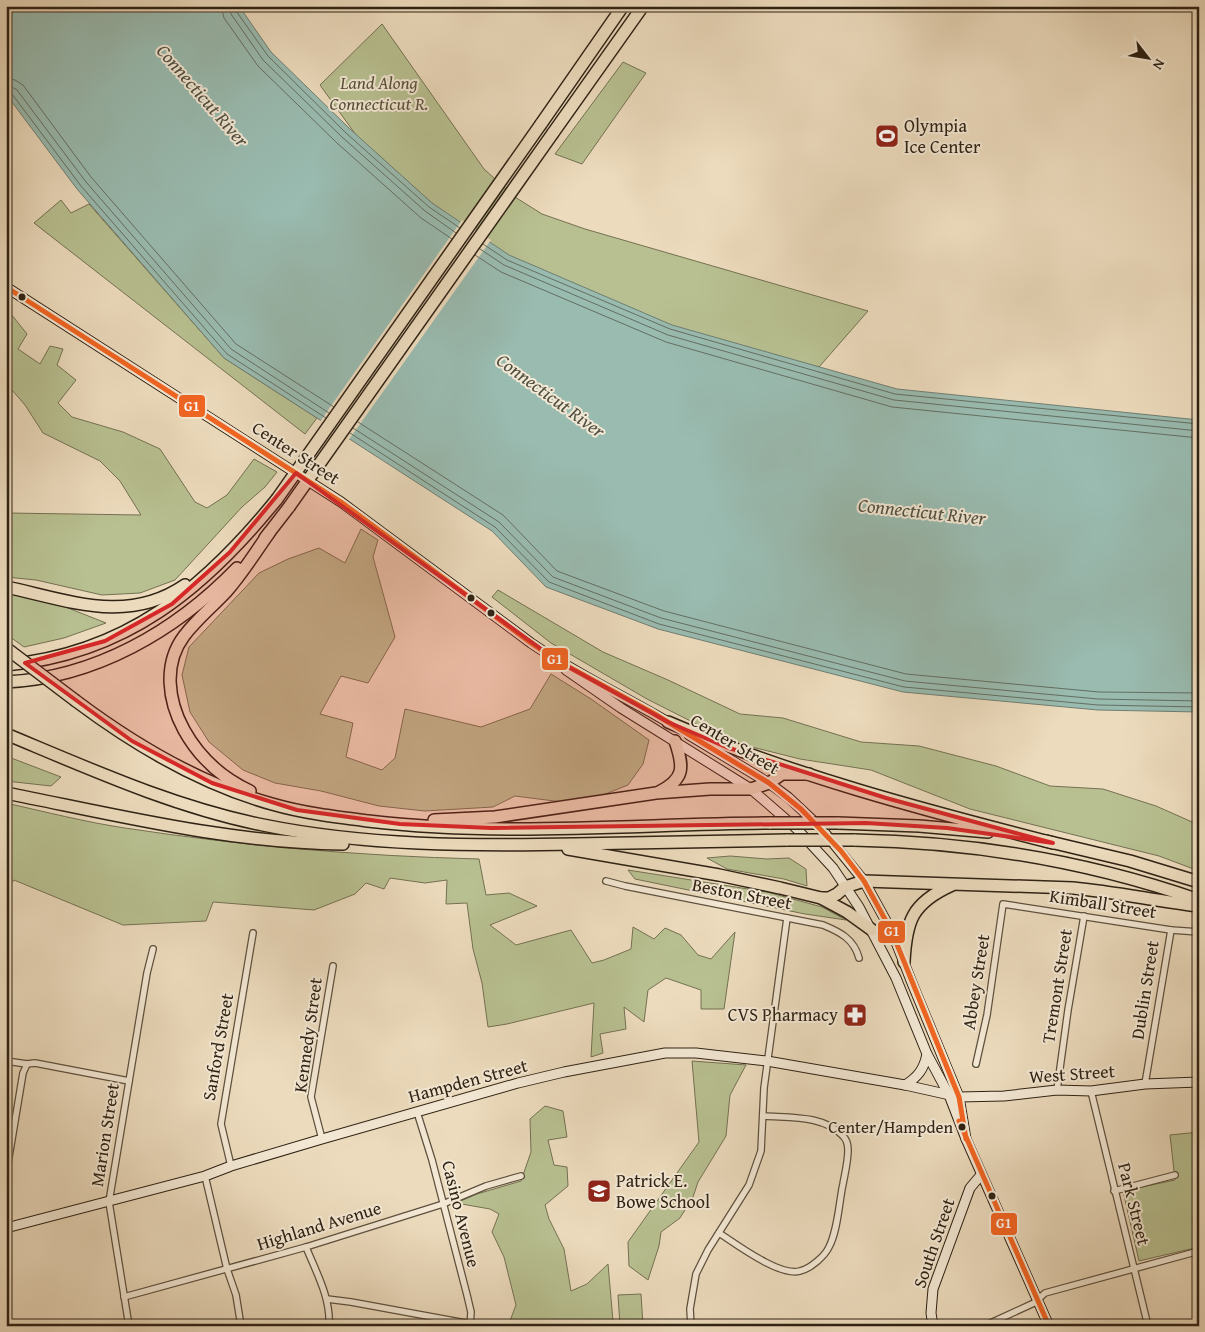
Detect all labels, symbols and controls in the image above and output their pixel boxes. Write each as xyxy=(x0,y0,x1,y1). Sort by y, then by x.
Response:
north arrow xyxy=(1122,32,1172,82)
water label: Connecticut River xyxy=(150,37,256,153)
text: N xyxy=(1148,56,1170,74)
park label: Land Along Connecticut R. xyxy=(330,69,428,117)
place label: Olympia Ice Center xyxy=(904,112,981,160)
sports icon: Olympia Ice Center xyxy=(874,123,900,149)
unlabelled marker xyxy=(17,292,27,302)
water label: Connecticut River xyxy=(491,346,612,445)
line badge: G1 xyxy=(178,394,206,418)
text: G1 xyxy=(184,396,200,416)
street label: Center Street xyxy=(247,414,346,491)
water label: Connecticut River xyxy=(857,490,988,532)
unlabelled marker xyxy=(466,593,476,603)
unlabelled marker xyxy=(486,608,496,618)
line badge: G1 xyxy=(541,647,569,671)
text: G1 xyxy=(547,649,563,669)
street label: Center Street xyxy=(685,706,786,781)
street label: Beston Street xyxy=(690,871,795,917)
street label: Kimball Street xyxy=(1048,882,1159,925)
line badge: G1 xyxy=(877,920,906,944)
text: G1 xyxy=(884,921,900,941)
street label: Tremont Street xyxy=(1034,926,1079,1045)
street label: Abbey Street xyxy=(955,932,996,1032)
street label: Dublin Street xyxy=(1123,938,1166,1041)
street label: Kennedy Street xyxy=(286,975,329,1094)
street label: Sanford Street xyxy=(195,990,240,1103)
place label: CVS Pharmacy xyxy=(728,1001,838,1028)
pharmacy icon: CVS Pharmacy xyxy=(842,1002,868,1028)
street label: Hampden Street xyxy=(405,1051,531,1109)
street label: West Street xyxy=(1028,1057,1116,1090)
street label: Marion Street xyxy=(83,1081,126,1189)
place label: Center/Hampden xyxy=(828,1114,953,1139)
marker: Center/Hampden xyxy=(957,1122,967,1132)
street label: Casino Avenue xyxy=(435,1158,488,1270)
street label: Park Street xyxy=(1111,1160,1158,1249)
place label: Patrick E. Bowe School xyxy=(616,1167,710,1215)
school or university icon: Patrick E. Bowe School xyxy=(586,1178,612,1204)
unlabelled marker xyxy=(987,1191,997,1201)
street label: Highland Avenue xyxy=(253,1194,384,1257)
street label: South Street xyxy=(906,1194,962,1292)
line badge: G1 xyxy=(990,1212,1018,1236)
text: G1 xyxy=(996,1213,1012,1233)

